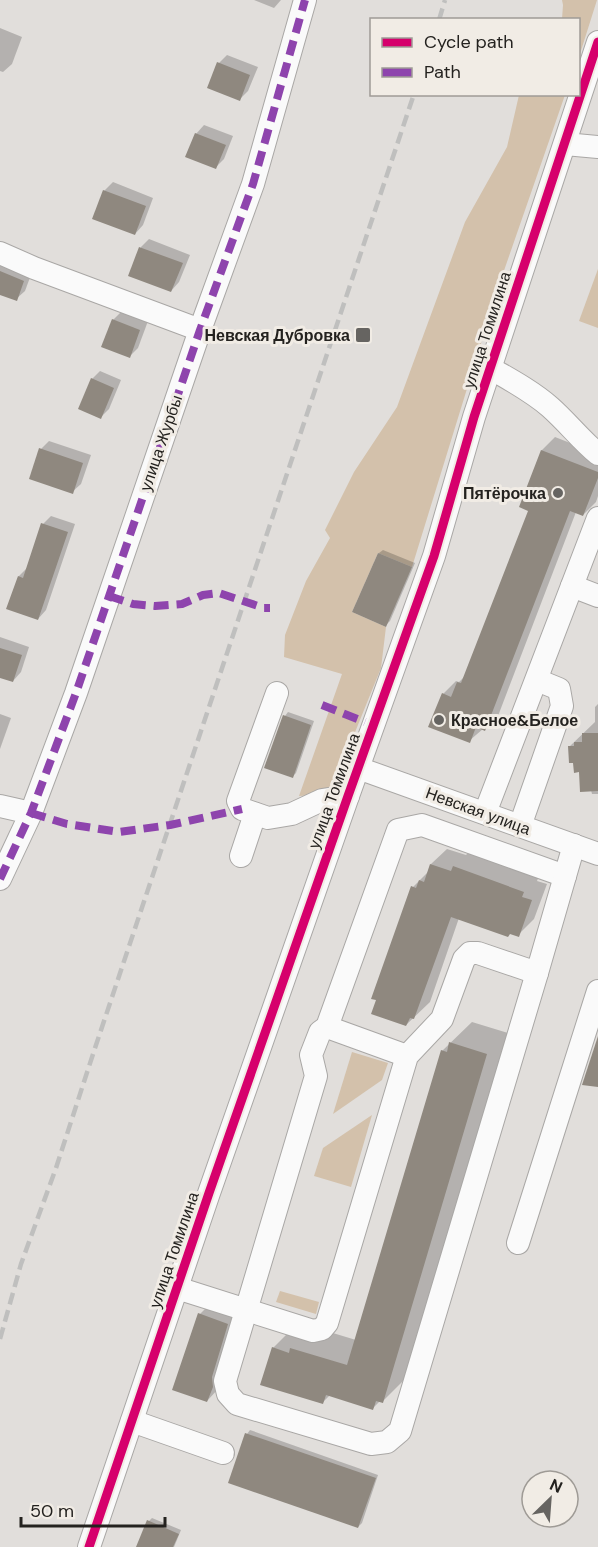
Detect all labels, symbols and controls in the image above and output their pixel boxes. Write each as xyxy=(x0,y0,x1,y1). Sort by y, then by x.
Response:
legend xyxy=(370,18,580,96)
text: Cycle path xyxy=(424,30,514,54)
text: Path xyxy=(424,60,461,84)
street label: улица Томилина xyxy=(458,269,516,391)
place label: Невская Дубровка xyxy=(205,325,350,346)
marker: Невская Дубровка xyxy=(354,326,372,344)
street label: улица Журбы xyxy=(135,392,187,494)
place label: Пятёрочка xyxy=(463,483,546,504)
marker: Пятёрочка xyxy=(551,486,565,500)
place label: Красное&Белое xyxy=(451,710,578,731)
marker: Красное&Белое xyxy=(432,713,446,727)
street label: улица Томилина xyxy=(303,730,365,852)
street label: Невская улица xyxy=(423,782,533,840)
street label: улица Томилина xyxy=(144,1189,204,1311)
north arrow xyxy=(520,1469,580,1529)
text: N xyxy=(546,1474,566,1498)
scale bar xyxy=(21,1490,165,1528)
text: 50 m xyxy=(30,1499,74,1523)

